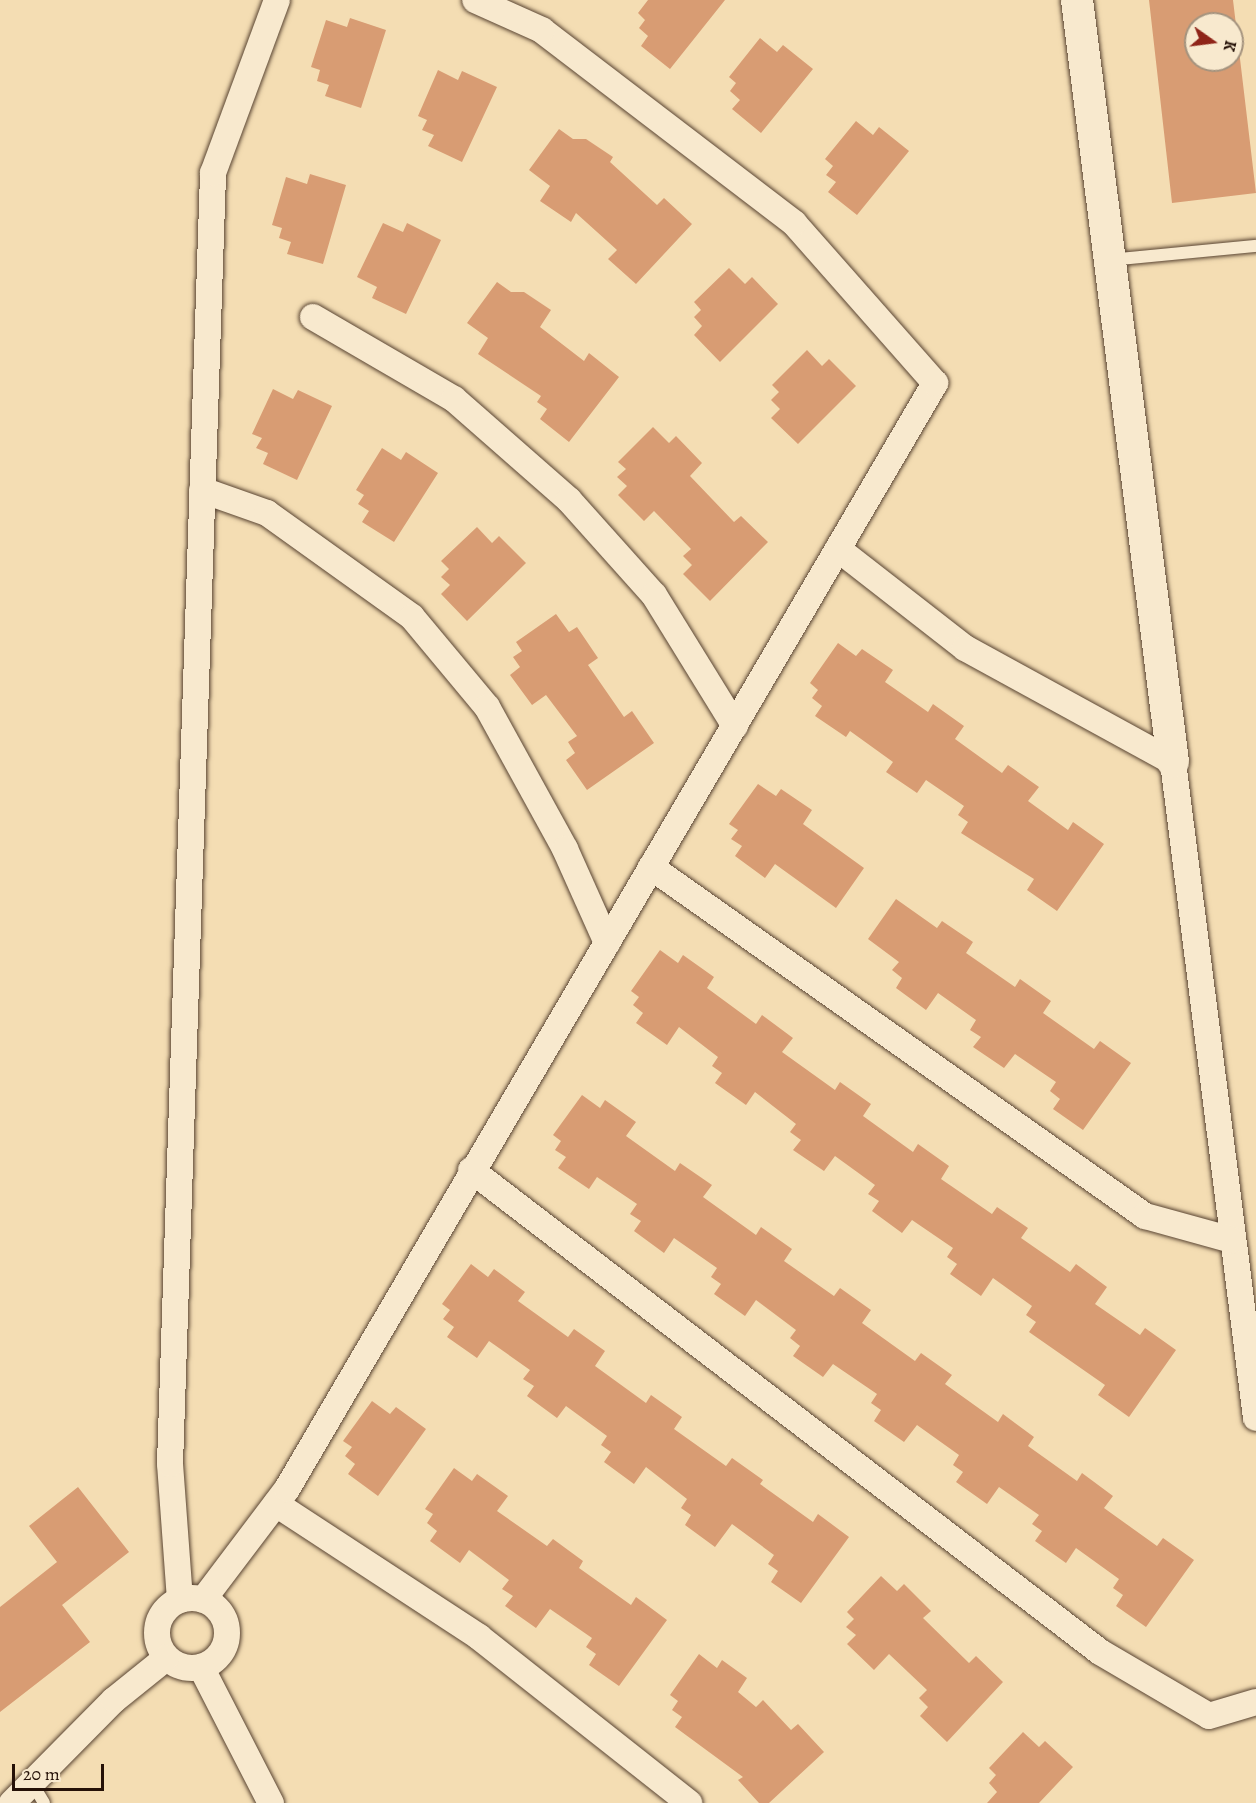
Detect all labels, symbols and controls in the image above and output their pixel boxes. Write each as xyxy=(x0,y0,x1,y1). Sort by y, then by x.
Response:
north arrow xyxy=(1184,12,1244,72)
text: K xyxy=(1218,38,1241,54)
scale bar xyxy=(15,1752,106,1790)
text: 20 m xyxy=(23,1762,60,1786)

